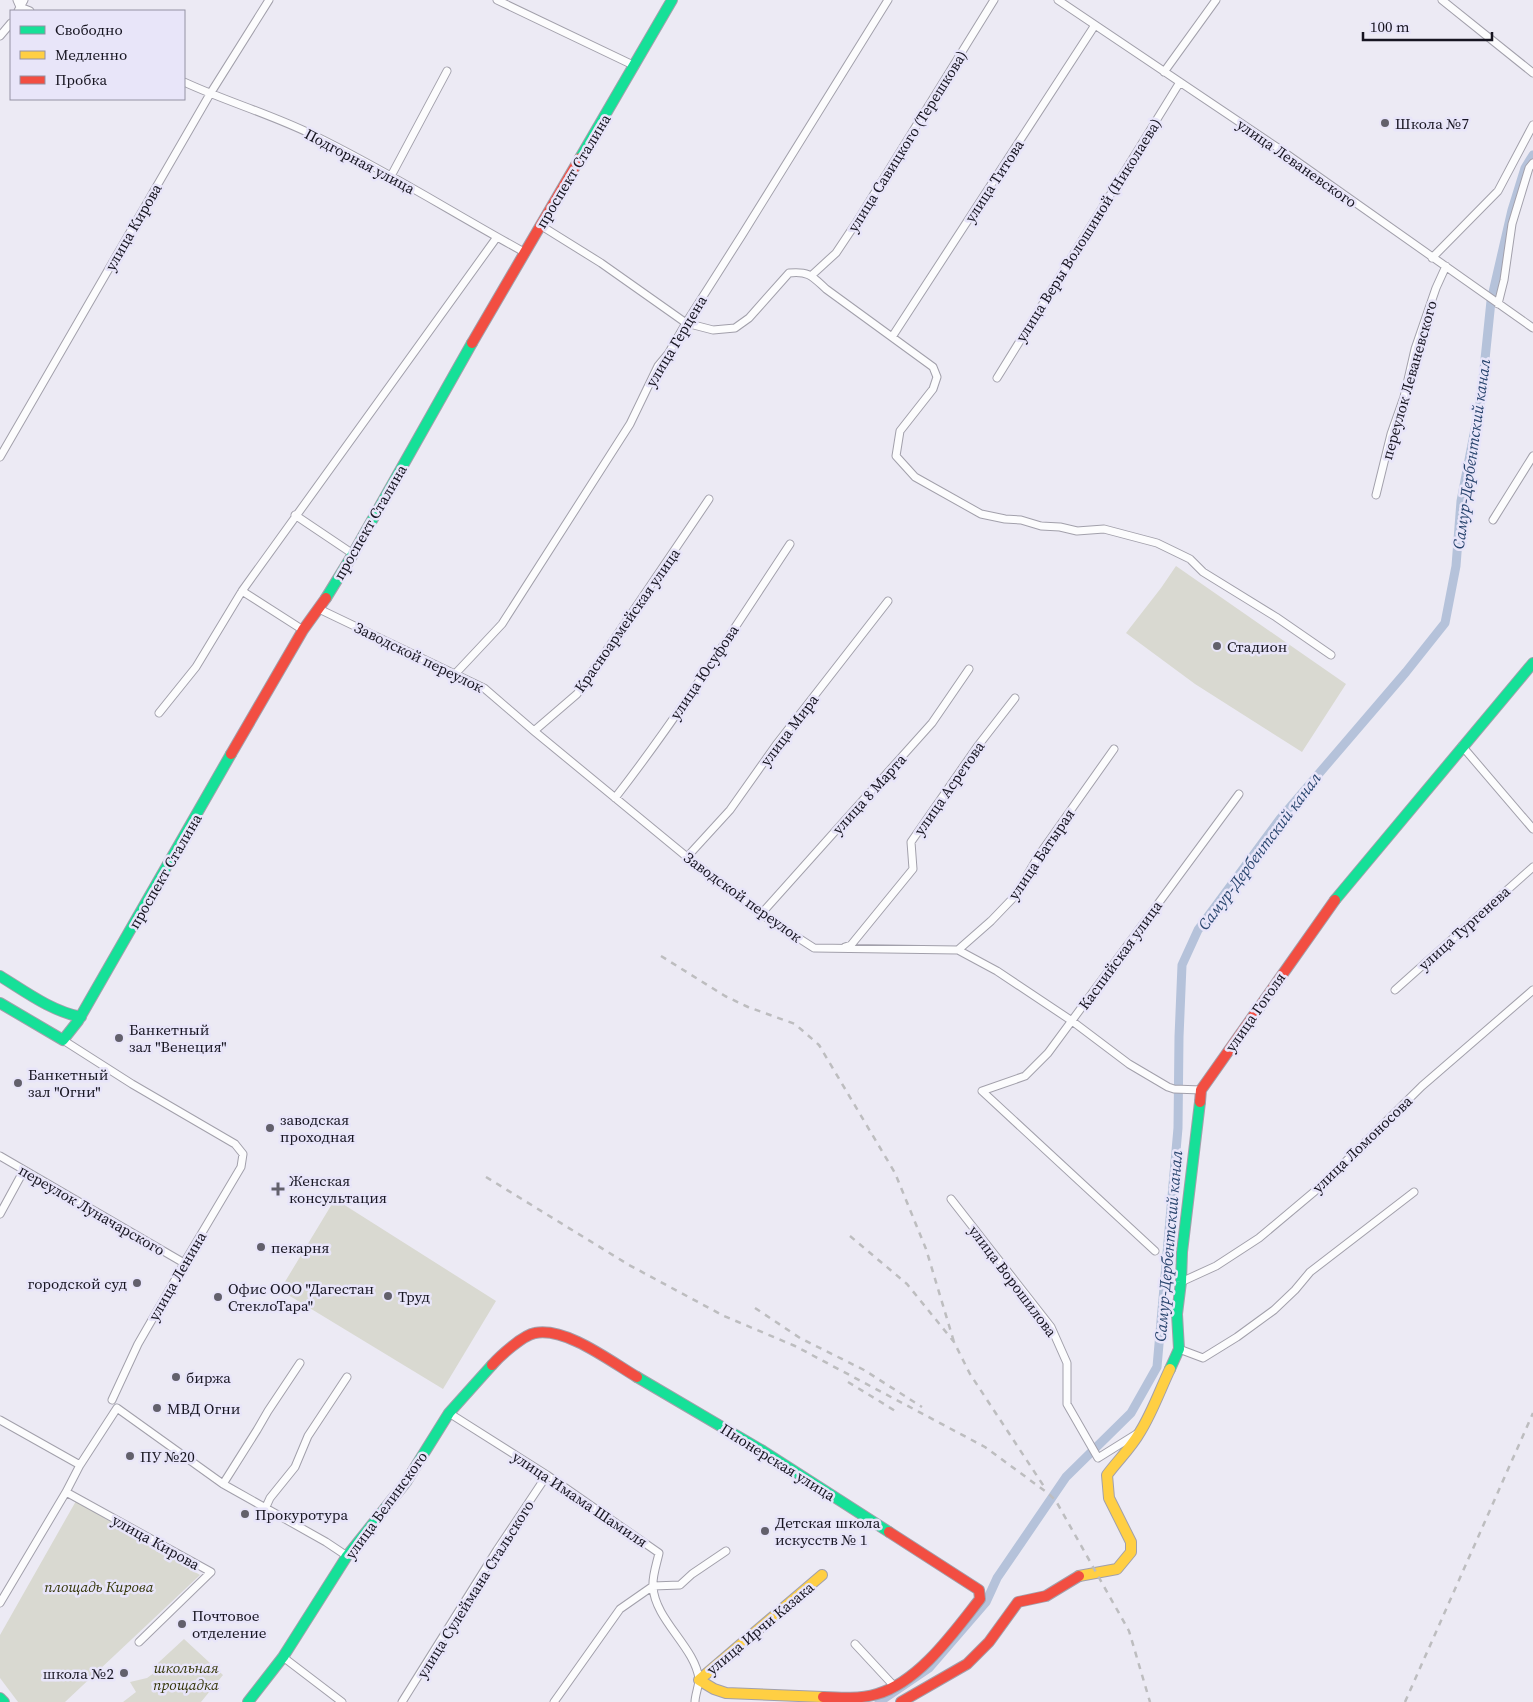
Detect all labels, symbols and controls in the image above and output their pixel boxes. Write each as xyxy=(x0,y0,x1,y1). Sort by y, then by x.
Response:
legend xyxy=(10,10,185,100)
scale bar xyxy=(1363,10,1492,42)
text: 100 m xyxy=(1370,16,1410,37)
text: Свободно xyxy=(55,19,123,40)
text: Медленно xyxy=(55,44,127,65)
street label: улица Савицкого (Терешкова) xyxy=(842,46,972,236)
text: Пробка xyxy=(55,69,107,90)
street label: проспект Сталина xyxy=(531,110,616,232)
place label: Школа №7 xyxy=(1395,113,1469,134)
street label: улица Веры Волошиной (Николаева) xyxy=(1010,114,1166,346)
street label: улица Леваневского xyxy=(1233,114,1361,212)
marker: Школа №7 xyxy=(1379,117,1391,129)
street label: Подгорная улица xyxy=(301,123,419,199)
street label: улица Титова xyxy=(959,135,1029,227)
street label: улица Кирова xyxy=(100,179,167,274)
street label: улица Герцена xyxy=(640,291,712,391)
street label: переулок Леваневского xyxy=(1376,298,1442,462)
water label: Самур-Дербентский канал xyxy=(1447,357,1495,550)
street label: проспект Сталина xyxy=(328,460,412,583)
street label: Красноармейская улица xyxy=(569,543,685,696)
street label: Заводской переулок xyxy=(351,617,488,698)
street label: улица Юсуфова xyxy=(665,620,744,723)
place label: Стадион xyxy=(1227,636,1287,657)
marker: Стадион xyxy=(1211,640,1223,652)
street label: улица Мира xyxy=(755,689,823,770)
street label: улица Асретова xyxy=(909,736,989,839)
street label: улица 8 Марта xyxy=(827,749,911,839)
water label: Самур-Дербентский канал xyxy=(1193,768,1326,934)
street label: улица Батырая xyxy=(1003,804,1079,904)
street label: проспект Сталина xyxy=(123,809,207,932)
street label: Заводской переулок xyxy=(680,847,807,948)
street label: улица Тургенева xyxy=(1413,881,1515,975)
street label: Каспийская улица xyxy=(1073,896,1167,1014)
street label: улица Гоголя xyxy=(1220,968,1290,1056)
place label: Банкетный зал "Венеция" xyxy=(129,1019,227,1057)
marker: Банкетный зал "Венеция" xyxy=(113,1032,125,1044)
place label: Банкетный зал "Огни" xyxy=(28,1064,109,1102)
marker: Банкетный зал "Огни" xyxy=(12,1077,24,1089)
street label: улица Ломоносова xyxy=(1307,1090,1417,1197)
place label: заводская проходная xyxy=(280,1109,355,1147)
marker: заводская проходная xyxy=(264,1122,276,1134)
water label: Самур-Дербентский канал xyxy=(1149,1149,1187,1342)
street label: переулок Луначарского xyxy=(15,1160,169,1260)
place label: Женская консультация xyxy=(289,1170,387,1208)
marker: Женская консультация xyxy=(271,1182,285,1196)
street label: улица Ворошилова xyxy=(964,1221,1062,1341)
street label: улица Ленина xyxy=(143,1227,211,1324)
place label: пекарня xyxy=(271,1237,330,1258)
marker: пекарня xyxy=(255,1241,267,1253)
place label: городской суд xyxy=(28,1273,127,1294)
marker: городской суд xyxy=(131,1277,143,1289)
place label: Офис ООО "Дагестан СтеклоТара" xyxy=(228,1278,374,1316)
place label: Труд xyxy=(398,1286,431,1307)
marker: Труд xyxy=(382,1290,394,1302)
marker: Офис ООО "Дагестан СтеклоТара" xyxy=(212,1291,224,1303)
place label: биржа xyxy=(186,1367,231,1388)
marker: биржа xyxy=(170,1371,182,1383)
place label: МВД Огни xyxy=(167,1398,241,1419)
marker: МВД Огни xyxy=(151,1402,163,1414)
street label: Пионерская улица xyxy=(717,1418,840,1506)
place label: ПУ №20 xyxy=(140,1446,195,1467)
street label: улица Имама Шамиля xyxy=(508,1446,652,1552)
street label: улица Белинского xyxy=(340,1447,432,1563)
marker: ПУ №20 xyxy=(124,1450,136,1462)
street label: улица Сулеймана Стальского xyxy=(411,1496,539,1682)
place label: Прокуротура xyxy=(255,1504,349,1525)
marker: Прокуротура xyxy=(239,1508,251,1520)
street label: улица Кирова xyxy=(108,1509,204,1575)
place label: Детская школа искусств № 1 xyxy=(775,1512,881,1550)
marker: Детская школа искусств № 1 xyxy=(759,1525,771,1537)
park label: площадь Кирова xyxy=(44,1576,154,1597)
street label: улица Ирчи Казака xyxy=(702,1577,819,1679)
place label: Почтовое отделение xyxy=(192,1605,267,1643)
marker: Почтовое отделение xyxy=(176,1618,188,1630)
park label: школьная прощадка xyxy=(153,1657,219,1695)
place label: школа №2 xyxy=(43,1663,114,1684)
marker: школа №2 xyxy=(118,1667,130,1679)

